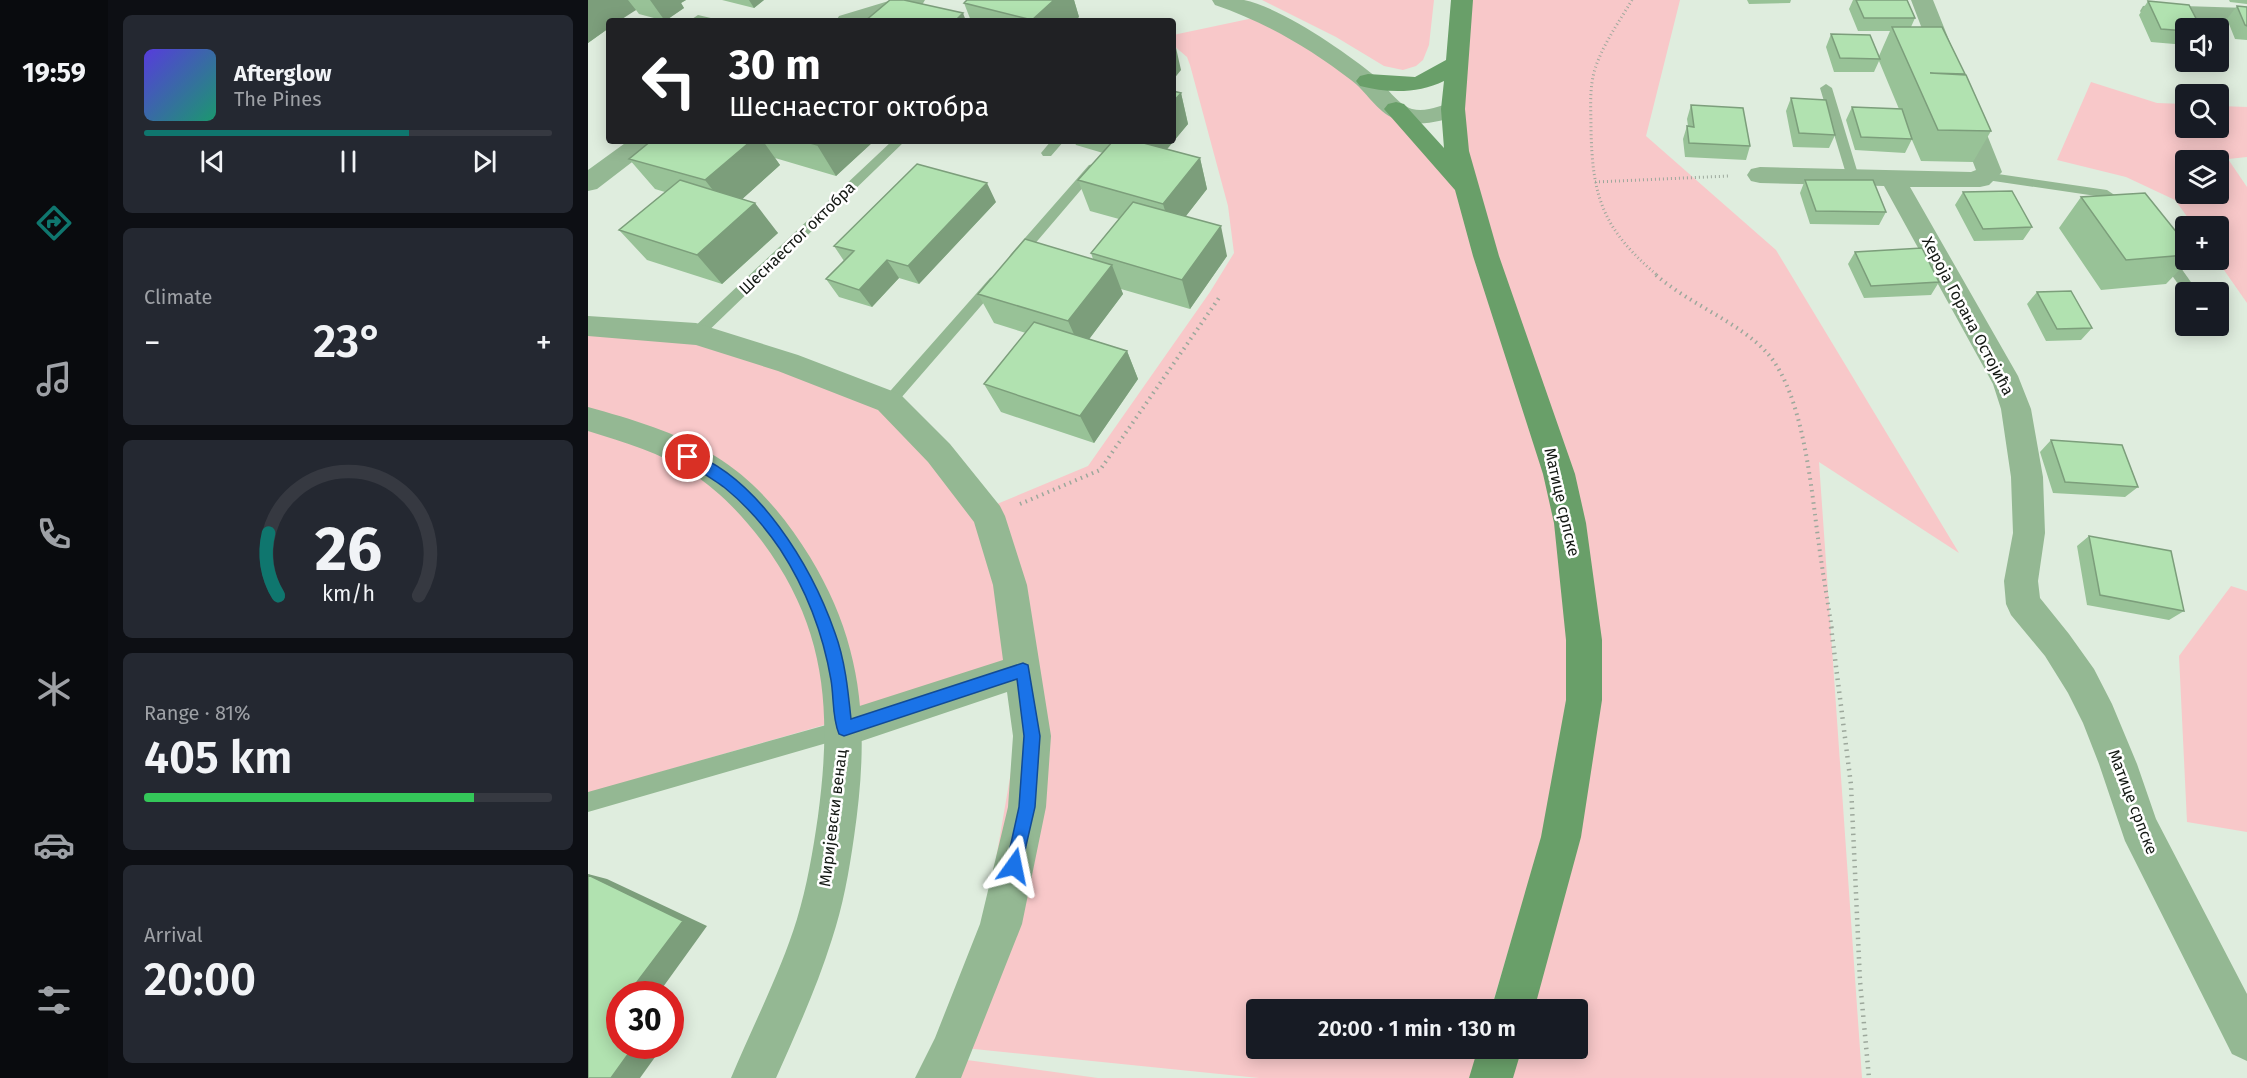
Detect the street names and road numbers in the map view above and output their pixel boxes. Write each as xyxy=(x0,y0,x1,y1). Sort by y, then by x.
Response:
street label: Шеснаестог октобра xyxy=(735,178,859,298)
street label: Хероја Горана Остојића xyxy=(1918,233,2018,399)
street label: Матице српске xyxy=(1540,446,1584,558)
street label: Матице српске xyxy=(2104,747,2162,857)
street label: Миријевски венац xyxy=(815,748,851,888)

